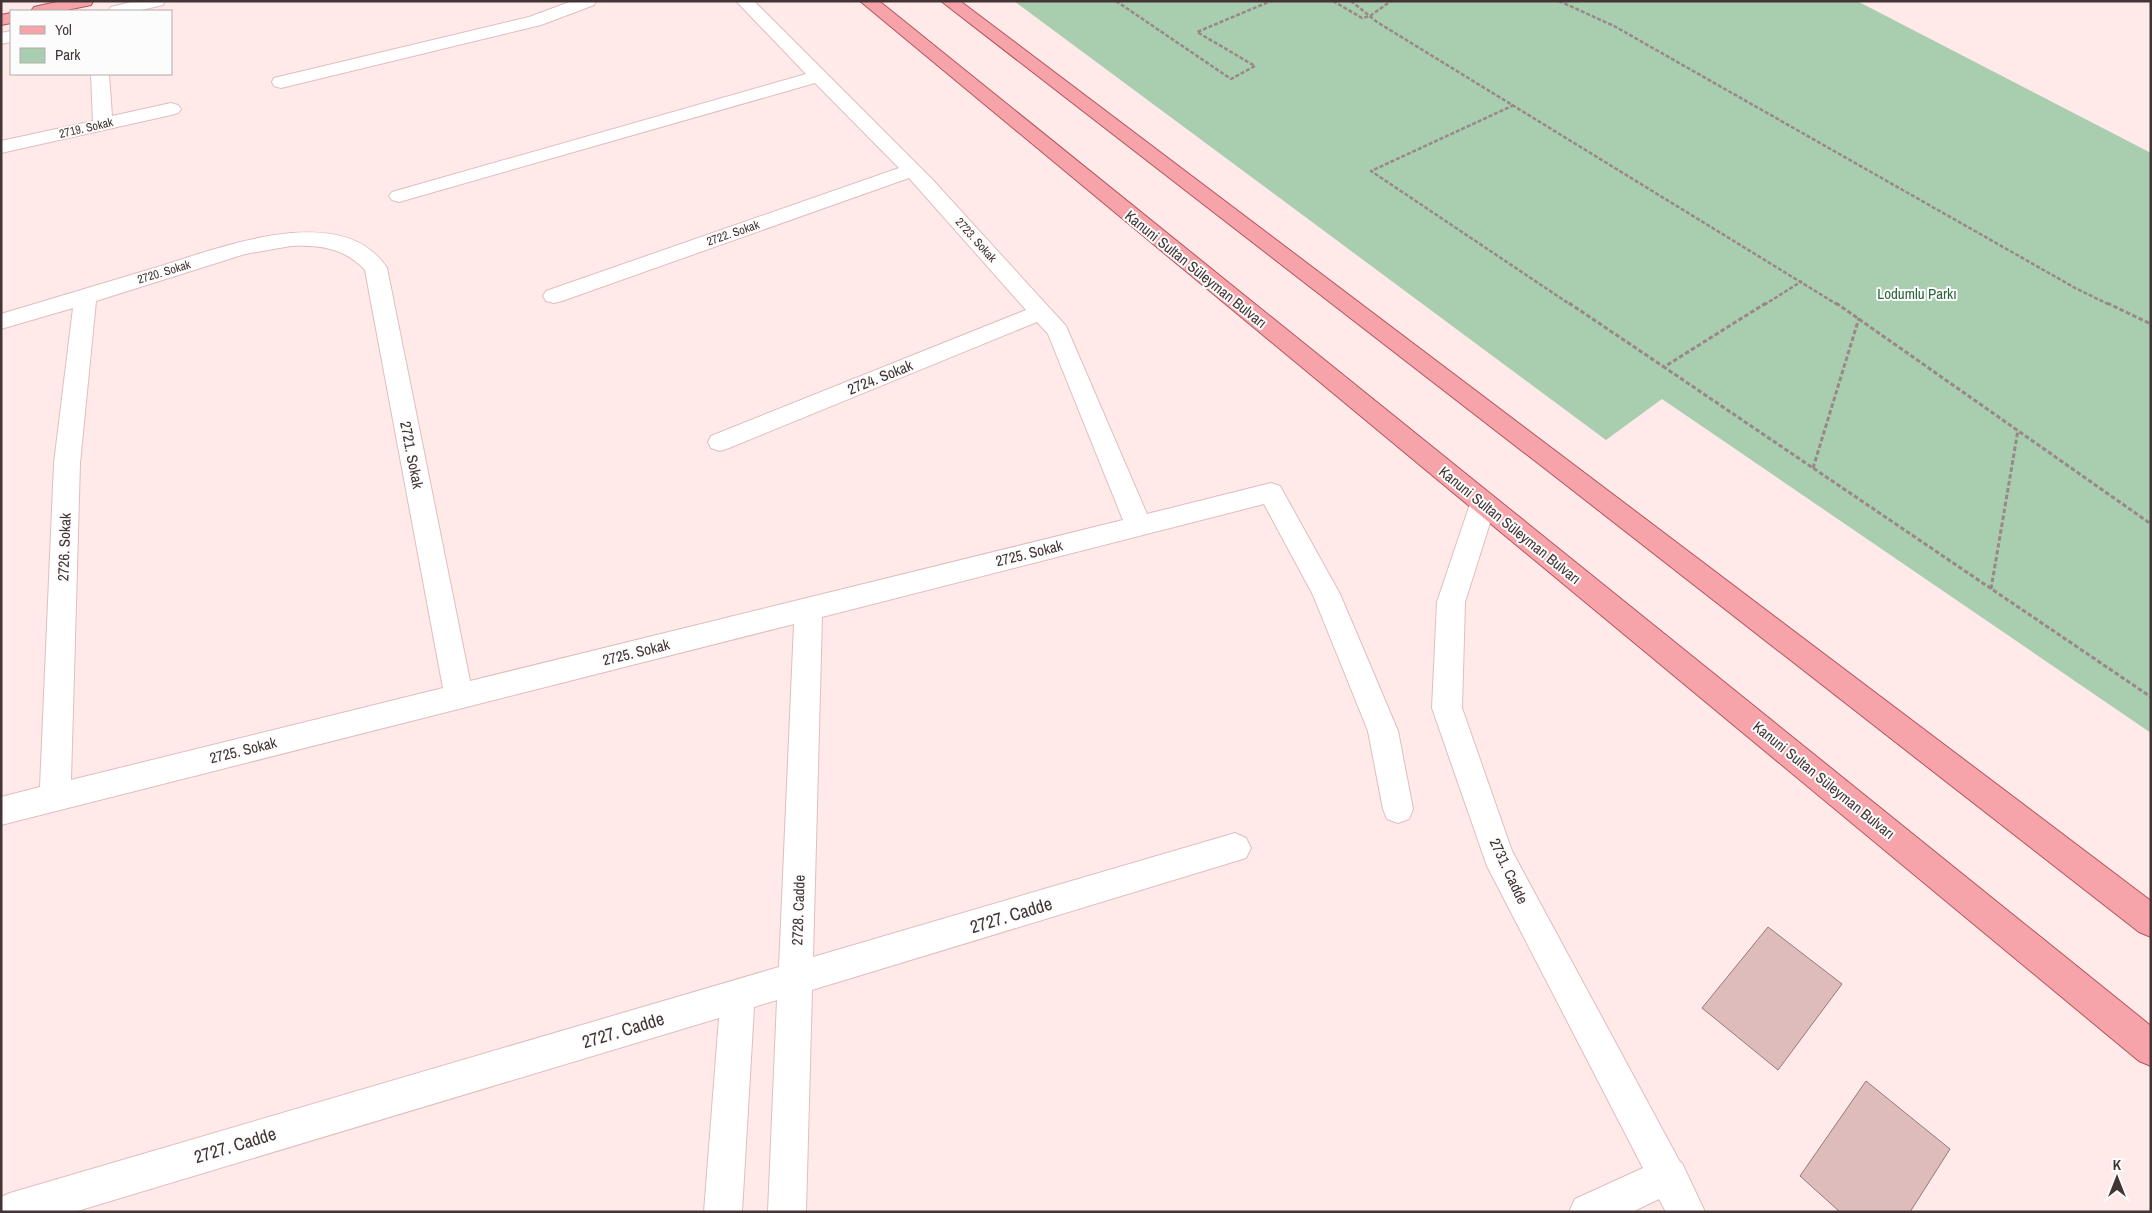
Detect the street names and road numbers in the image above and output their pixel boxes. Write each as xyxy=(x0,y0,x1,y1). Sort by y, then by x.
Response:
street label: 2719. Sokak xyxy=(58,114,115,142)
street label: Kanuni Sultan Süleyman Bulvarı xyxy=(1121,205,1271,333)
street label: 2723. Sokak xyxy=(952,214,1000,266)
street label: 2722. Sokak xyxy=(705,217,762,249)
street label: 2720. Sokak xyxy=(135,256,193,288)
street label: 2724. Sokak xyxy=(844,354,916,400)
street label: 2721. Sokak xyxy=(395,419,429,491)
street label: Kanuni Sultan Süleyman Bulvarı xyxy=(1435,461,1585,589)
street label: 2726. Sokak xyxy=(52,512,76,582)
street label: 2725. Sokak xyxy=(993,534,1066,571)
street label: 2725. Sokak xyxy=(600,633,673,670)
street label: Kanuni Sultan Süleyman Bulvarı xyxy=(1749,716,1899,844)
street label: 2725. Sokak xyxy=(207,731,280,768)
street label: 2731. Cadde xyxy=(1485,835,1533,907)
street label: 2728. Cadde xyxy=(786,874,810,946)
street label: 2727. Cadde xyxy=(967,891,1055,939)
street label: 2727. Cadde xyxy=(579,1006,667,1054)
street label: 2727. Cadde xyxy=(191,1121,279,1169)

